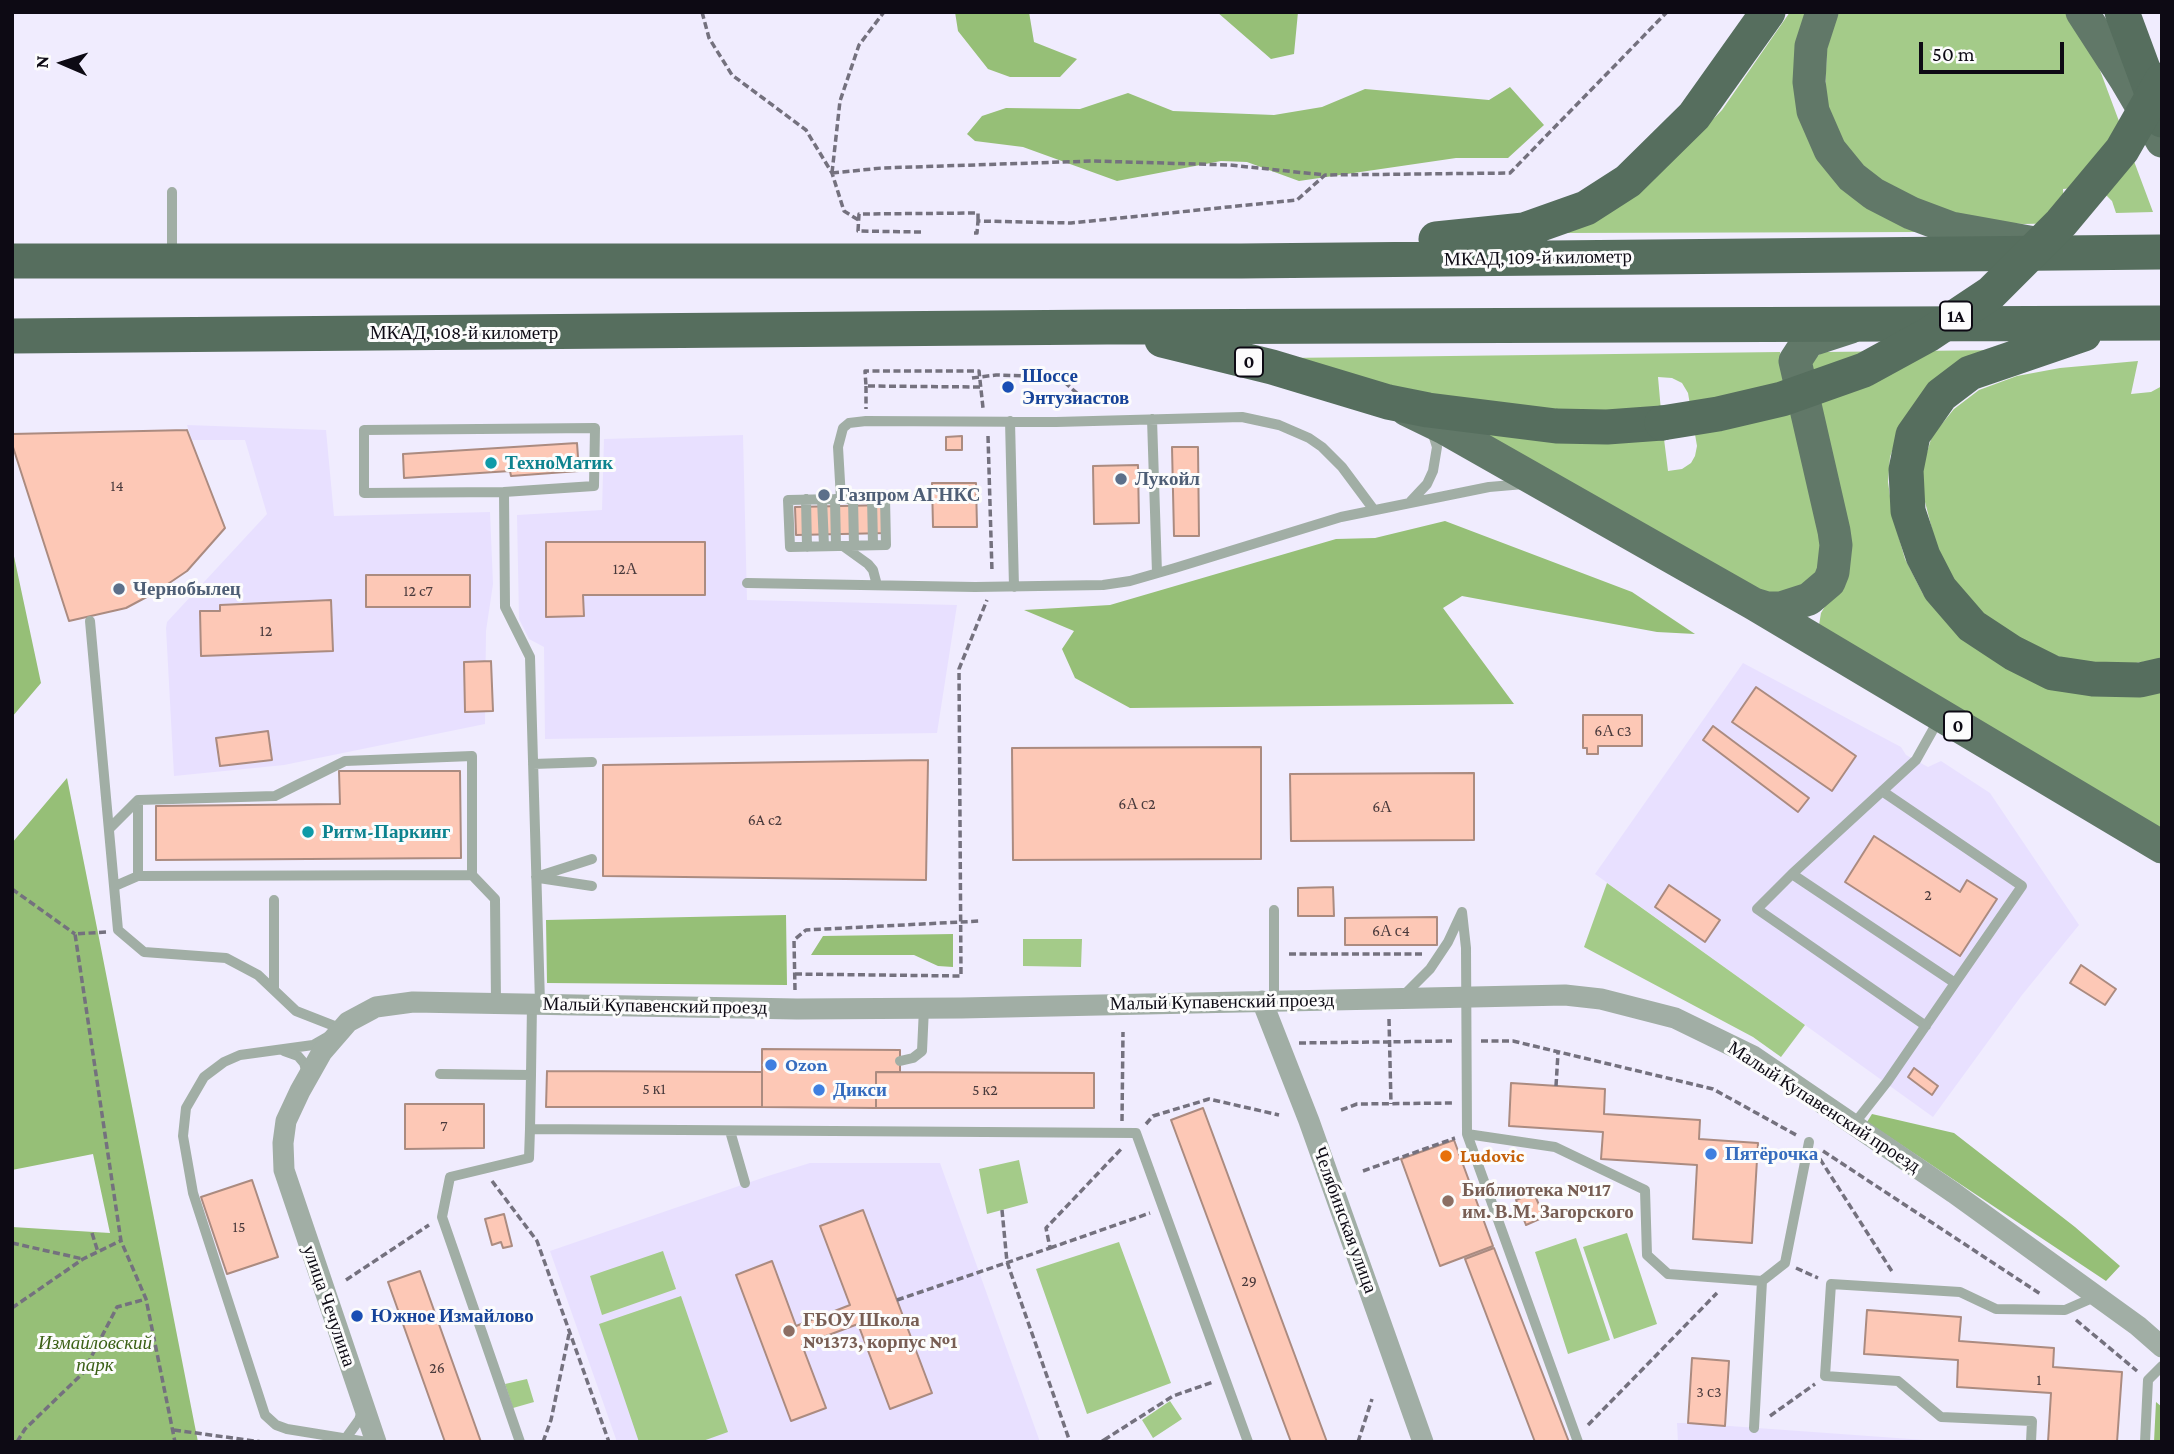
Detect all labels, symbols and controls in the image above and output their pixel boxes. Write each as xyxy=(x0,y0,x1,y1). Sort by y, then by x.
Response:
north arrow xyxy=(28,28,98,98)
scale bar xyxy=(1922,28,2067,72)
text: 50 m xyxy=(1932,42,1975,66)
text: N xyxy=(31,55,52,69)
street label: МКАД, 109-й километр xyxy=(1444,245,1632,271)
road number: 1A xyxy=(1940,302,1972,330)
street label: МКАД, 108-й километр xyxy=(370,322,558,344)
road number: 0 xyxy=(1235,348,1263,376)
place label: Шоссе Энтузиастов xyxy=(1022,365,1129,409)
marker: Шоссе Энтузиастов xyxy=(1000,379,1016,395)
place label: ТехноМатик xyxy=(505,452,613,474)
marker: ТехноМатик xyxy=(483,455,499,471)
place label: Лукойл xyxy=(1135,468,1200,490)
marker: Лукойл xyxy=(1113,471,1129,487)
house number: 14 xyxy=(110,476,124,496)
place label: Газпром АГНКС xyxy=(838,484,980,506)
marker: Газпром АГНКС xyxy=(816,487,832,503)
house number: 12А xyxy=(613,559,637,579)
place label: Чернобылец xyxy=(133,578,241,600)
marker: Чернобылец xyxy=(111,581,127,597)
house number: 12 c7 xyxy=(403,581,433,601)
house number: 12 xyxy=(260,621,272,641)
road number: 0 xyxy=(1944,712,1972,740)
house number: 6А с3 xyxy=(1594,721,1632,741)
house number: 6А с2 xyxy=(1118,794,1156,814)
house number: 6А xyxy=(1372,797,1392,817)
house number: 6A c2 xyxy=(748,810,782,830)
place label: Ритм-Паркинг xyxy=(322,821,450,843)
marker: Ритм-Паркинг xyxy=(300,824,316,840)
house number: 2 xyxy=(1924,885,1932,905)
house number: 6А с4 xyxy=(1372,921,1410,941)
street label: Малый Купавенский проезд xyxy=(1109,989,1335,1015)
street label: Малый Купавенский проезд xyxy=(542,993,768,1019)
street label: Малый Купавенский проезд xyxy=(1724,1036,1924,1178)
place label: Ozon xyxy=(785,1054,828,1076)
marker: Ozon xyxy=(763,1057,779,1073)
house number: 5 к1 xyxy=(642,1079,666,1099)
place label: Дикси xyxy=(833,1079,887,1101)
house number: 5 к2 xyxy=(972,1080,998,1100)
marker: Дикси xyxy=(811,1082,827,1098)
house number: 7 xyxy=(440,1116,448,1136)
place label: Пятёрочка xyxy=(1725,1143,1818,1165)
street label: Челябинская улица xyxy=(1308,1144,1382,1296)
place label: Ludovic xyxy=(1460,1145,1524,1167)
marker: Пятёрочка xyxy=(1703,1146,1719,1162)
marker: Ludovic xyxy=(1438,1148,1454,1164)
place label: Библиотека №117 им. В.М. Загорского xyxy=(1462,1179,1634,1223)
marker: Библиотека №117 им. В.М. Загорского xyxy=(1440,1193,1456,1209)
house number: 15 xyxy=(233,1217,245,1237)
street label: улица Чечулина xyxy=(298,1242,360,1370)
house number: 29 xyxy=(1241,1271,1257,1291)
place label: Южное Измайлово xyxy=(371,1305,534,1327)
marker: Южное Измайлово xyxy=(349,1308,365,1324)
place label: ГБОУ Школа №1373, корпус №1 xyxy=(803,1309,957,1353)
marker: ГБОУ Школа №1373, корпус №1 xyxy=(781,1323,797,1339)
park label: Измайловский парк xyxy=(38,1332,152,1376)
house number: 26 xyxy=(429,1358,445,1378)
house number: 1 xyxy=(2036,1370,2042,1390)
house number: 3 с3 xyxy=(1696,1382,1722,1402)

